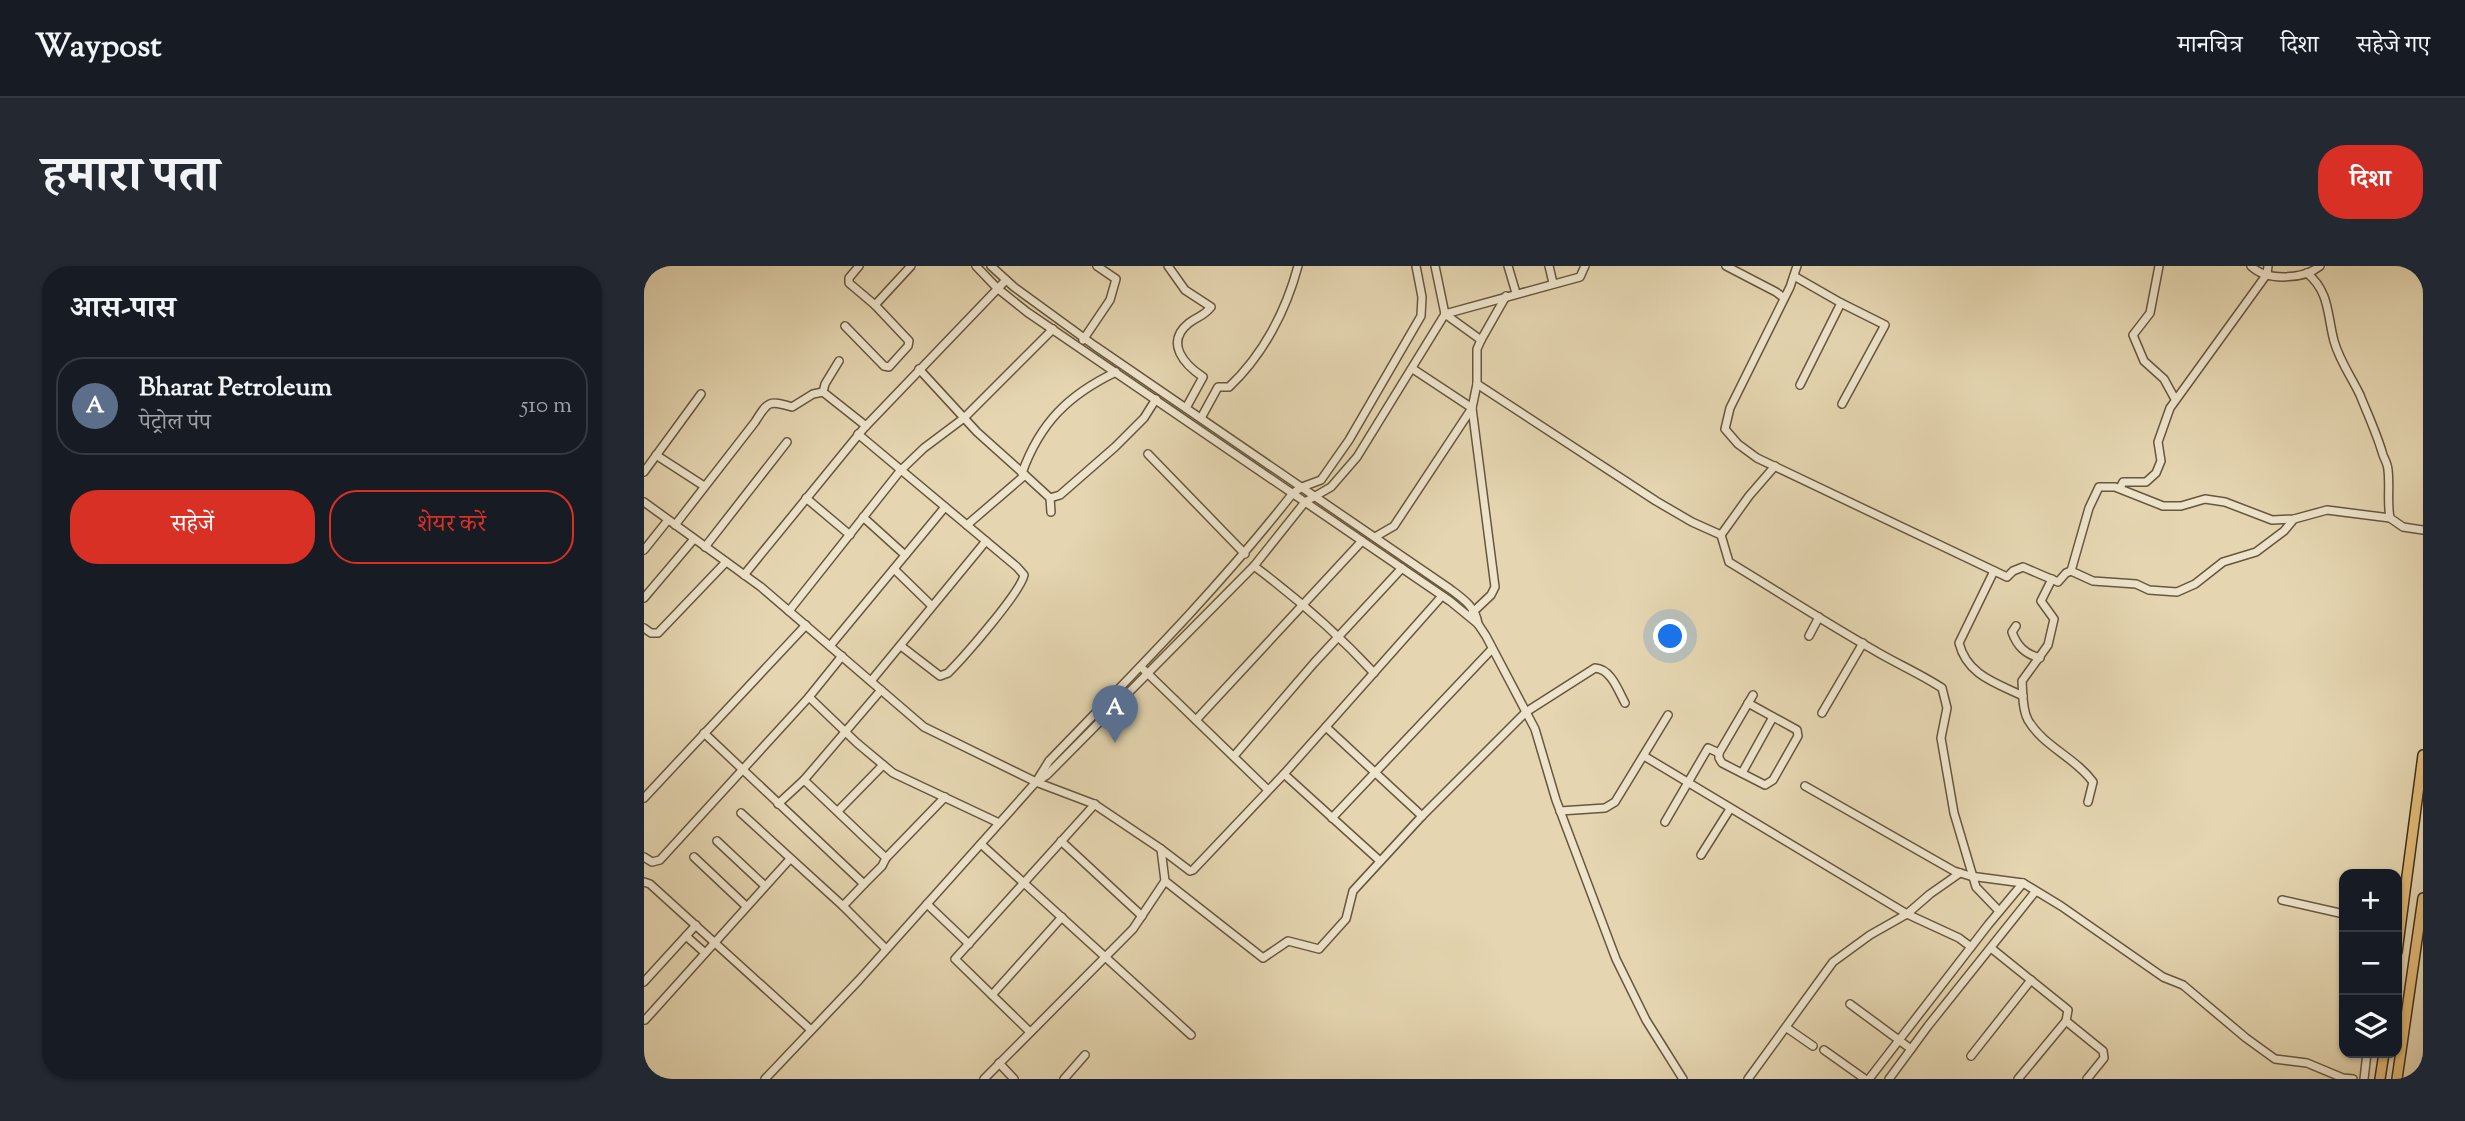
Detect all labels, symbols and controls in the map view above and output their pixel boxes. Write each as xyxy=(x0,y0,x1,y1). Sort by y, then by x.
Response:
text: Waypost xyxy=(35,24,162,72)
text: मानचित्र xyxy=(2177,29,2242,63)
text: दिशा xyxy=(2280,29,2319,63)
text: सहेजे गए xyxy=(2357,29,2430,63)
text: हमारा पता xyxy=(42,143,219,213)
button: दिशा xyxy=(2318,145,2423,219)
text: आस-पास xyxy=(70,288,176,331)
text: Bharat Petroleum xyxy=(139,370,332,407)
text: A xyxy=(86,390,104,423)
text: 510 m xyxy=(520,390,572,423)
text: पेट्रोल पंप xyxy=(139,407,211,440)
button: सहेजें xyxy=(70,490,315,564)
button: शेयर करें xyxy=(329,490,574,564)
your location xyxy=(1653,619,1687,653)
pin: A xyxy=(1092,685,1138,743)
map controls xyxy=(2339,869,2402,1058)
button: + xyxy=(2339,869,2402,932)
button: − xyxy=(2339,932,2402,995)
button: layers xyxy=(2339,995,2402,1058)

